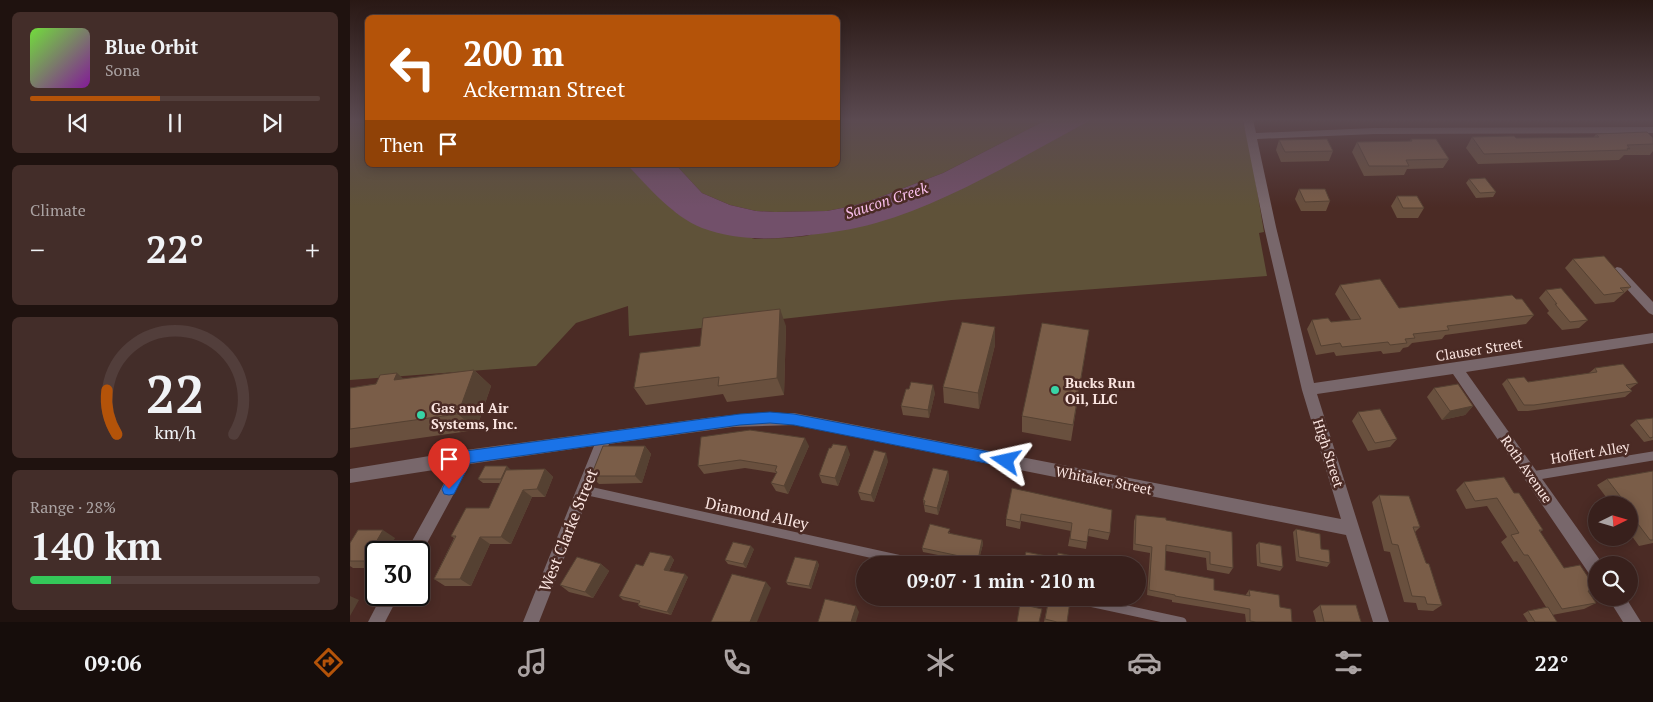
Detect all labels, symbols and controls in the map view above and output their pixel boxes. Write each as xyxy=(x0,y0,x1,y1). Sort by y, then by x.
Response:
text: 200 m xyxy=(463,30,564,76)
text: Blue Orbit xyxy=(105,34,198,59)
icon: left xyxy=(380,35,445,100)
text: Sona xyxy=(105,59,140,81)
text: Ackerman Street xyxy=(463,74,625,103)
icon: previous xyxy=(64,109,92,137)
icon: pause xyxy=(161,109,189,137)
icon: next xyxy=(258,109,286,137)
icon: arrive xyxy=(434,130,462,158)
text: Then xyxy=(380,132,424,157)
water label: Saucon Creek xyxy=(842,177,931,223)
text: Climate xyxy=(30,199,86,221)
text: 22° xyxy=(146,224,204,274)
text: − xyxy=(30,231,45,268)
text: + xyxy=(305,231,320,268)
street label: Clauser Street xyxy=(1434,333,1525,365)
text: 22 xyxy=(146,359,204,428)
place label: Bucks Run Oil, LLC xyxy=(1065,373,1135,408)
marker: Bucks Run Oil, LLC xyxy=(1049,384,1061,396)
place label: Gas and Air Systems, Inc. xyxy=(431,398,518,433)
marker: Gas and Air Systems, Inc. xyxy=(415,409,427,421)
street label: High Street xyxy=(1309,416,1349,490)
text: km/h xyxy=(154,420,196,444)
street label: Roth Avenue xyxy=(1497,431,1557,507)
position arrow xyxy=(979,434,1031,486)
street label: Hoffert Alley xyxy=(1549,436,1632,468)
pin xyxy=(428,438,470,489)
icon: arrive xyxy=(435,445,463,473)
street label: Whitaker Street xyxy=(1054,461,1155,499)
street label: West Clarke Street xyxy=(533,465,603,595)
street label: Diamond Alley xyxy=(703,491,812,535)
text: Range · 28% xyxy=(30,496,116,518)
north arrow xyxy=(1588,496,1638,546)
map controls xyxy=(1588,496,1638,606)
text: 140 km xyxy=(30,521,162,571)
speed limit sign: 30 xyxy=(365,541,430,606)
button: search xyxy=(1588,556,1638,606)
text: 09:07 · 1 min · 210 m xyxy=(907,568,1095,593)
icon: directions xyxy=(311,645,346,680)
icon: music xyxy=(515,645,550,680)
icon: phone xyxy=(719,645,754,680)
icon: climate xyxy=(923,645,958,680)
icon: car xyxy=(1127,645,1162,680)
icon: filters xyxy=(1331,645,1366,680)
text: 09:06 xyxy=(84,648,142,677)
text: 22° xyxy=(1535,648,1569,677)

